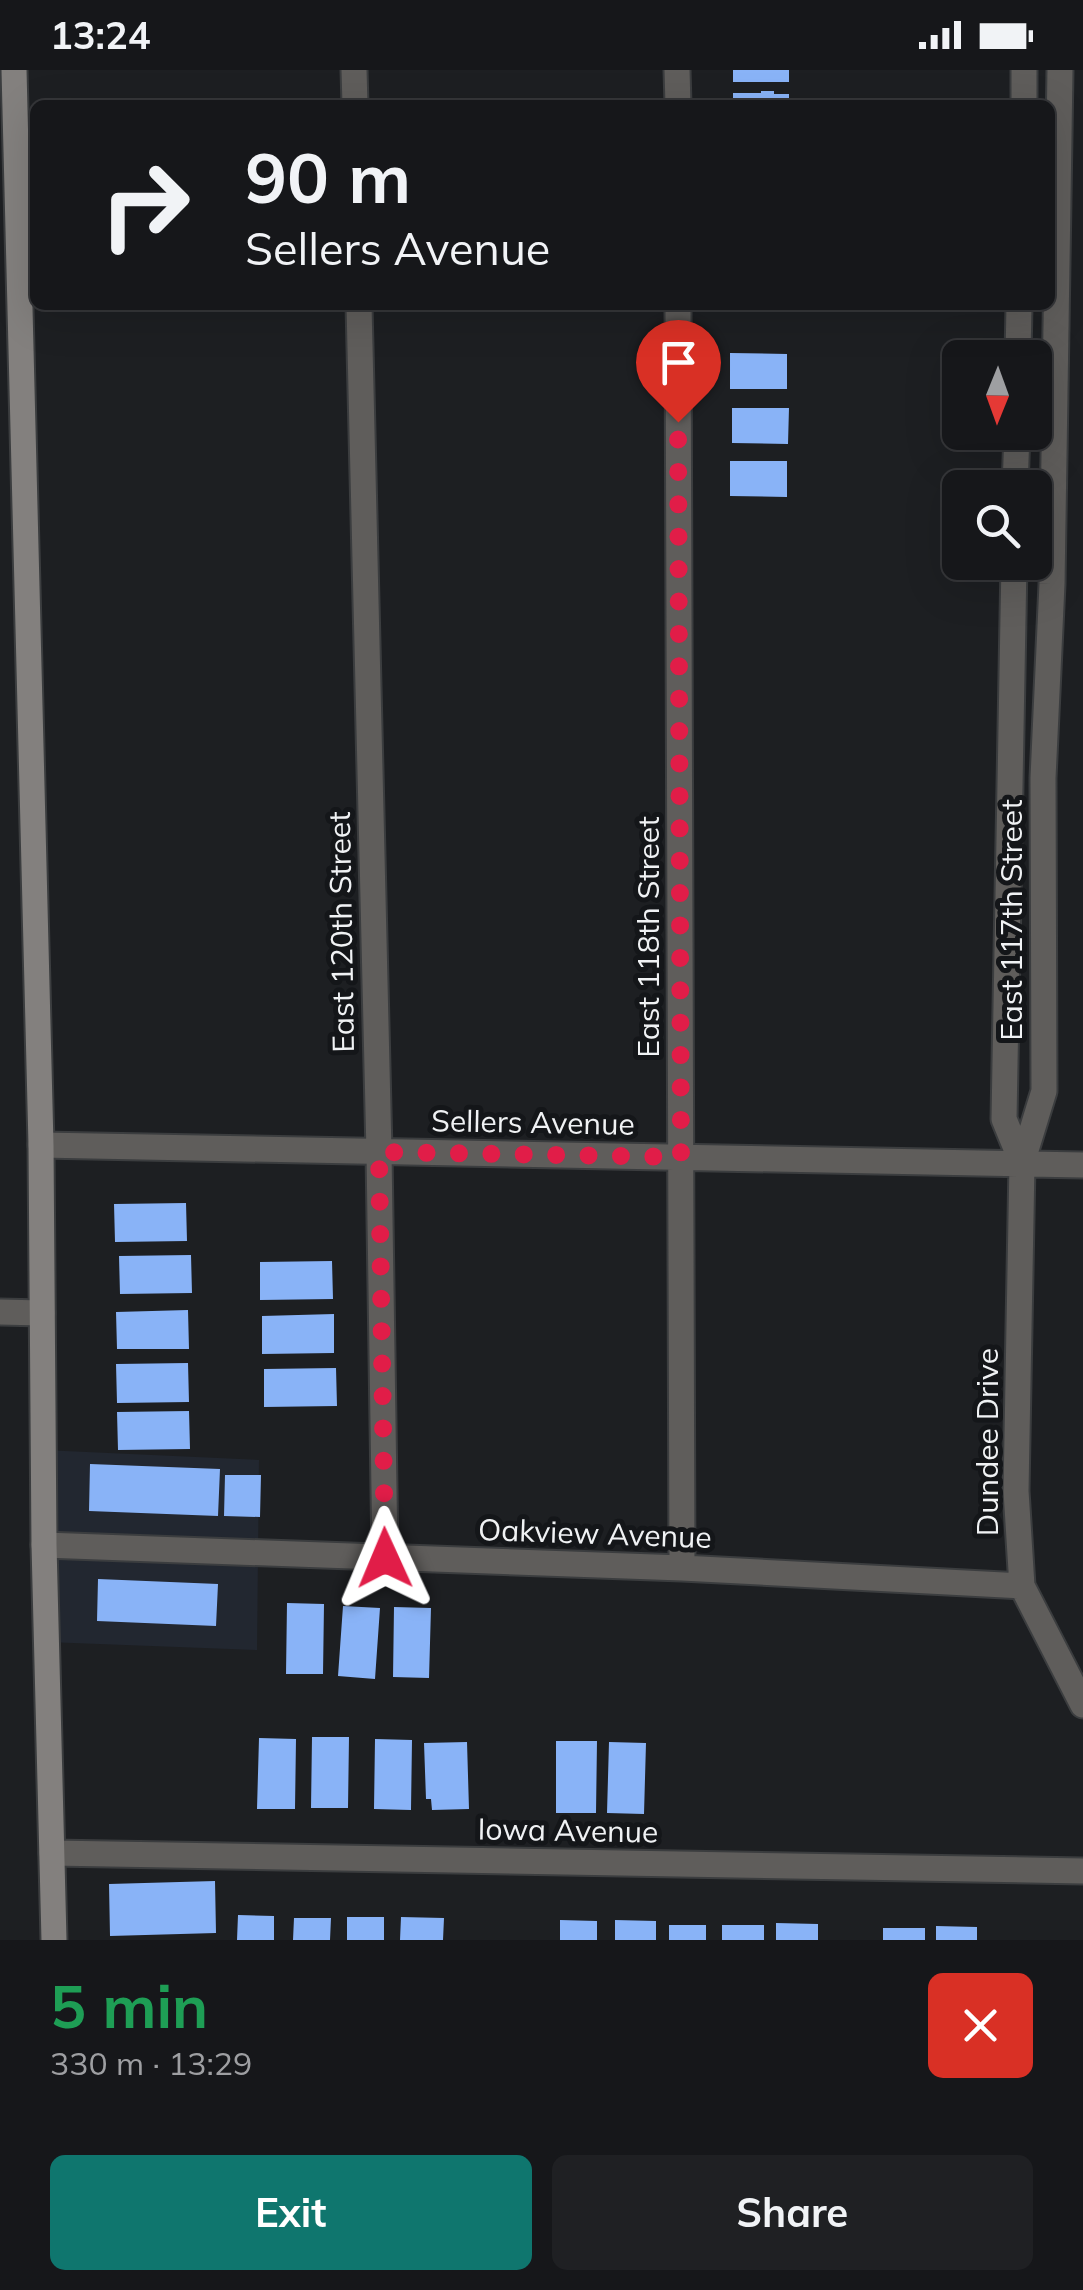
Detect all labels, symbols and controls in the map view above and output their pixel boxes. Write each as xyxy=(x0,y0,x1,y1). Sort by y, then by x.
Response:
text: 13:24 xyxy=(50,11,151,59)
text: 90 m xyxy=(245,133,411,221)
icon: right xyxy=(80,140,210,270)
text: Sellers Avenue xyxy=(245,220,550,276)
pin xyxy=(636,320,721,423)
icon: arrive xyxy=(651,335,706,390)
north arrow xyxy=(942,340,1052,450)
map controls xyxy=(942,340,1052,580)
button: search xyxy=(942,470,1052,580)
street label: East 117th Street xyxy=(992,799,1030,1041)
street label: East 120th Street xyxy=(320,811,362,1053)
street label: East 118th Street xyxy=(629,816,667,1058)
street label: Sellers Avenue xyxy=(431,1101,635,1143)
street label: Dundee Drive xyxy=(968,1348,1006,1536)
position arrow xyxy=(333,1506,437,1610)
street label: Oakview Avenue xyxy=(478,1510,712,1556)
street label: Iowa Avenue xyxy=(477,1809,659,1851)
text: 5 min xyxy=(50,1968,208,2043)
button: close xyxy=(928,1973,1033,2078)
text: 330 m · 13:29 xyxy=(50,2043,252,2083)
button: Exit xyxy=(50,2155,532,2270)
button: Share xyxy=(552,2155,1033,2270)

